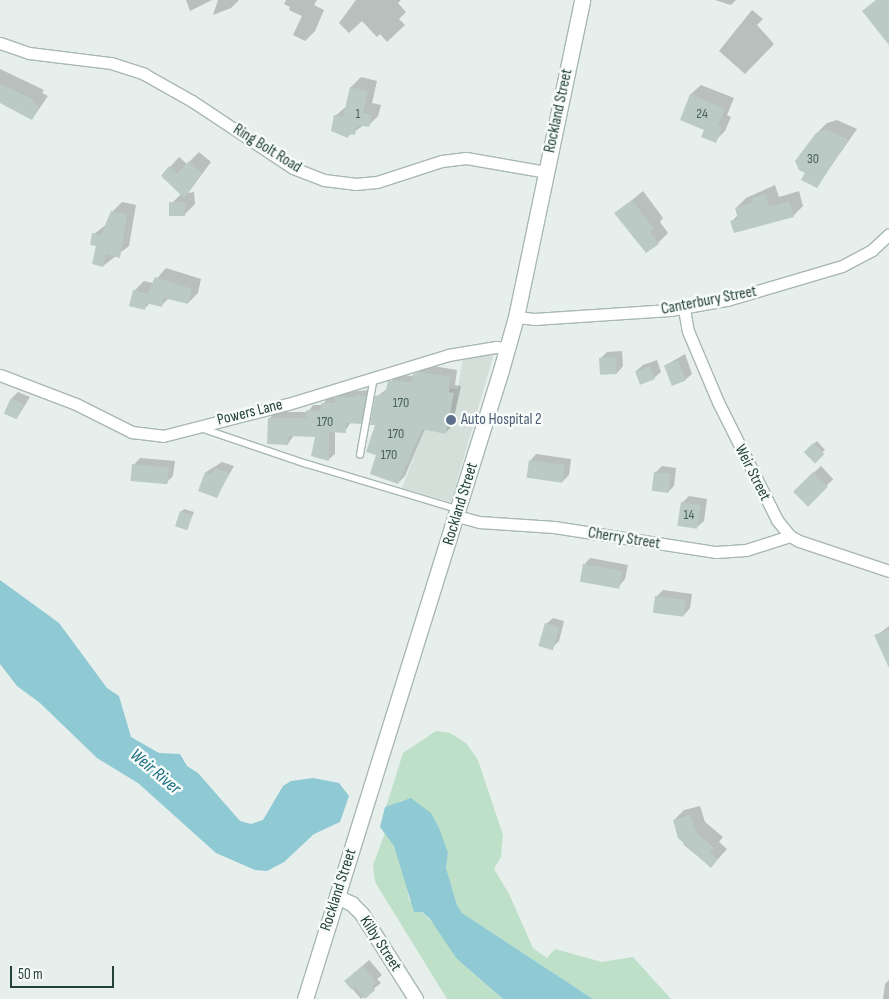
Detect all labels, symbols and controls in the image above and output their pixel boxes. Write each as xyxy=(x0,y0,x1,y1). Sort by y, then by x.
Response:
street label: Rockland Street xyxy=(541,67,577,155)
house number: 1 xyxy=(356,106,360,122)
house number: 24 xyxy=(696,106,708,122)
street label: Ring Bolt Road xyxy=(229,120,305,178)
house number: 30 xyxy=(807,151,819,167)
street label: Canterbury Street xyxy=(660,282,758,320)
house number: 170 xyxy=(393,395,409,411)
street label: Powers Lane xyxy=(215,396,285,430)
place label: Auto Hospital 2 xyxy=(461,410,542,430)
house number: 170 xyxy=(317,414,333,430)
marker: Auto Hospital 2 xyxy=(445,414,457,426)
house number: 170 xyxy=(388,426,404,442)
street label: Weir Street xyxy=(730,442,774,504)
house number: 170 xyxy=(381,447,397,463)
street label: Rockland Street xyxy=(439,460,483,548)
house number: 14 xyxy=(684,507,694,523)
street label: Cherry Street xyxy=(587,524,661,554)
water label: Weir River xyxy=(125,745,185,799)
street label: Rockland Street xyxy=(317,846,361,934)
street label: Kilby Street xyxy=(355,913,405,975)
scale bar xyxy=(12,956,116,988)
text: 50 m xyxy=(18,965,43,984)

